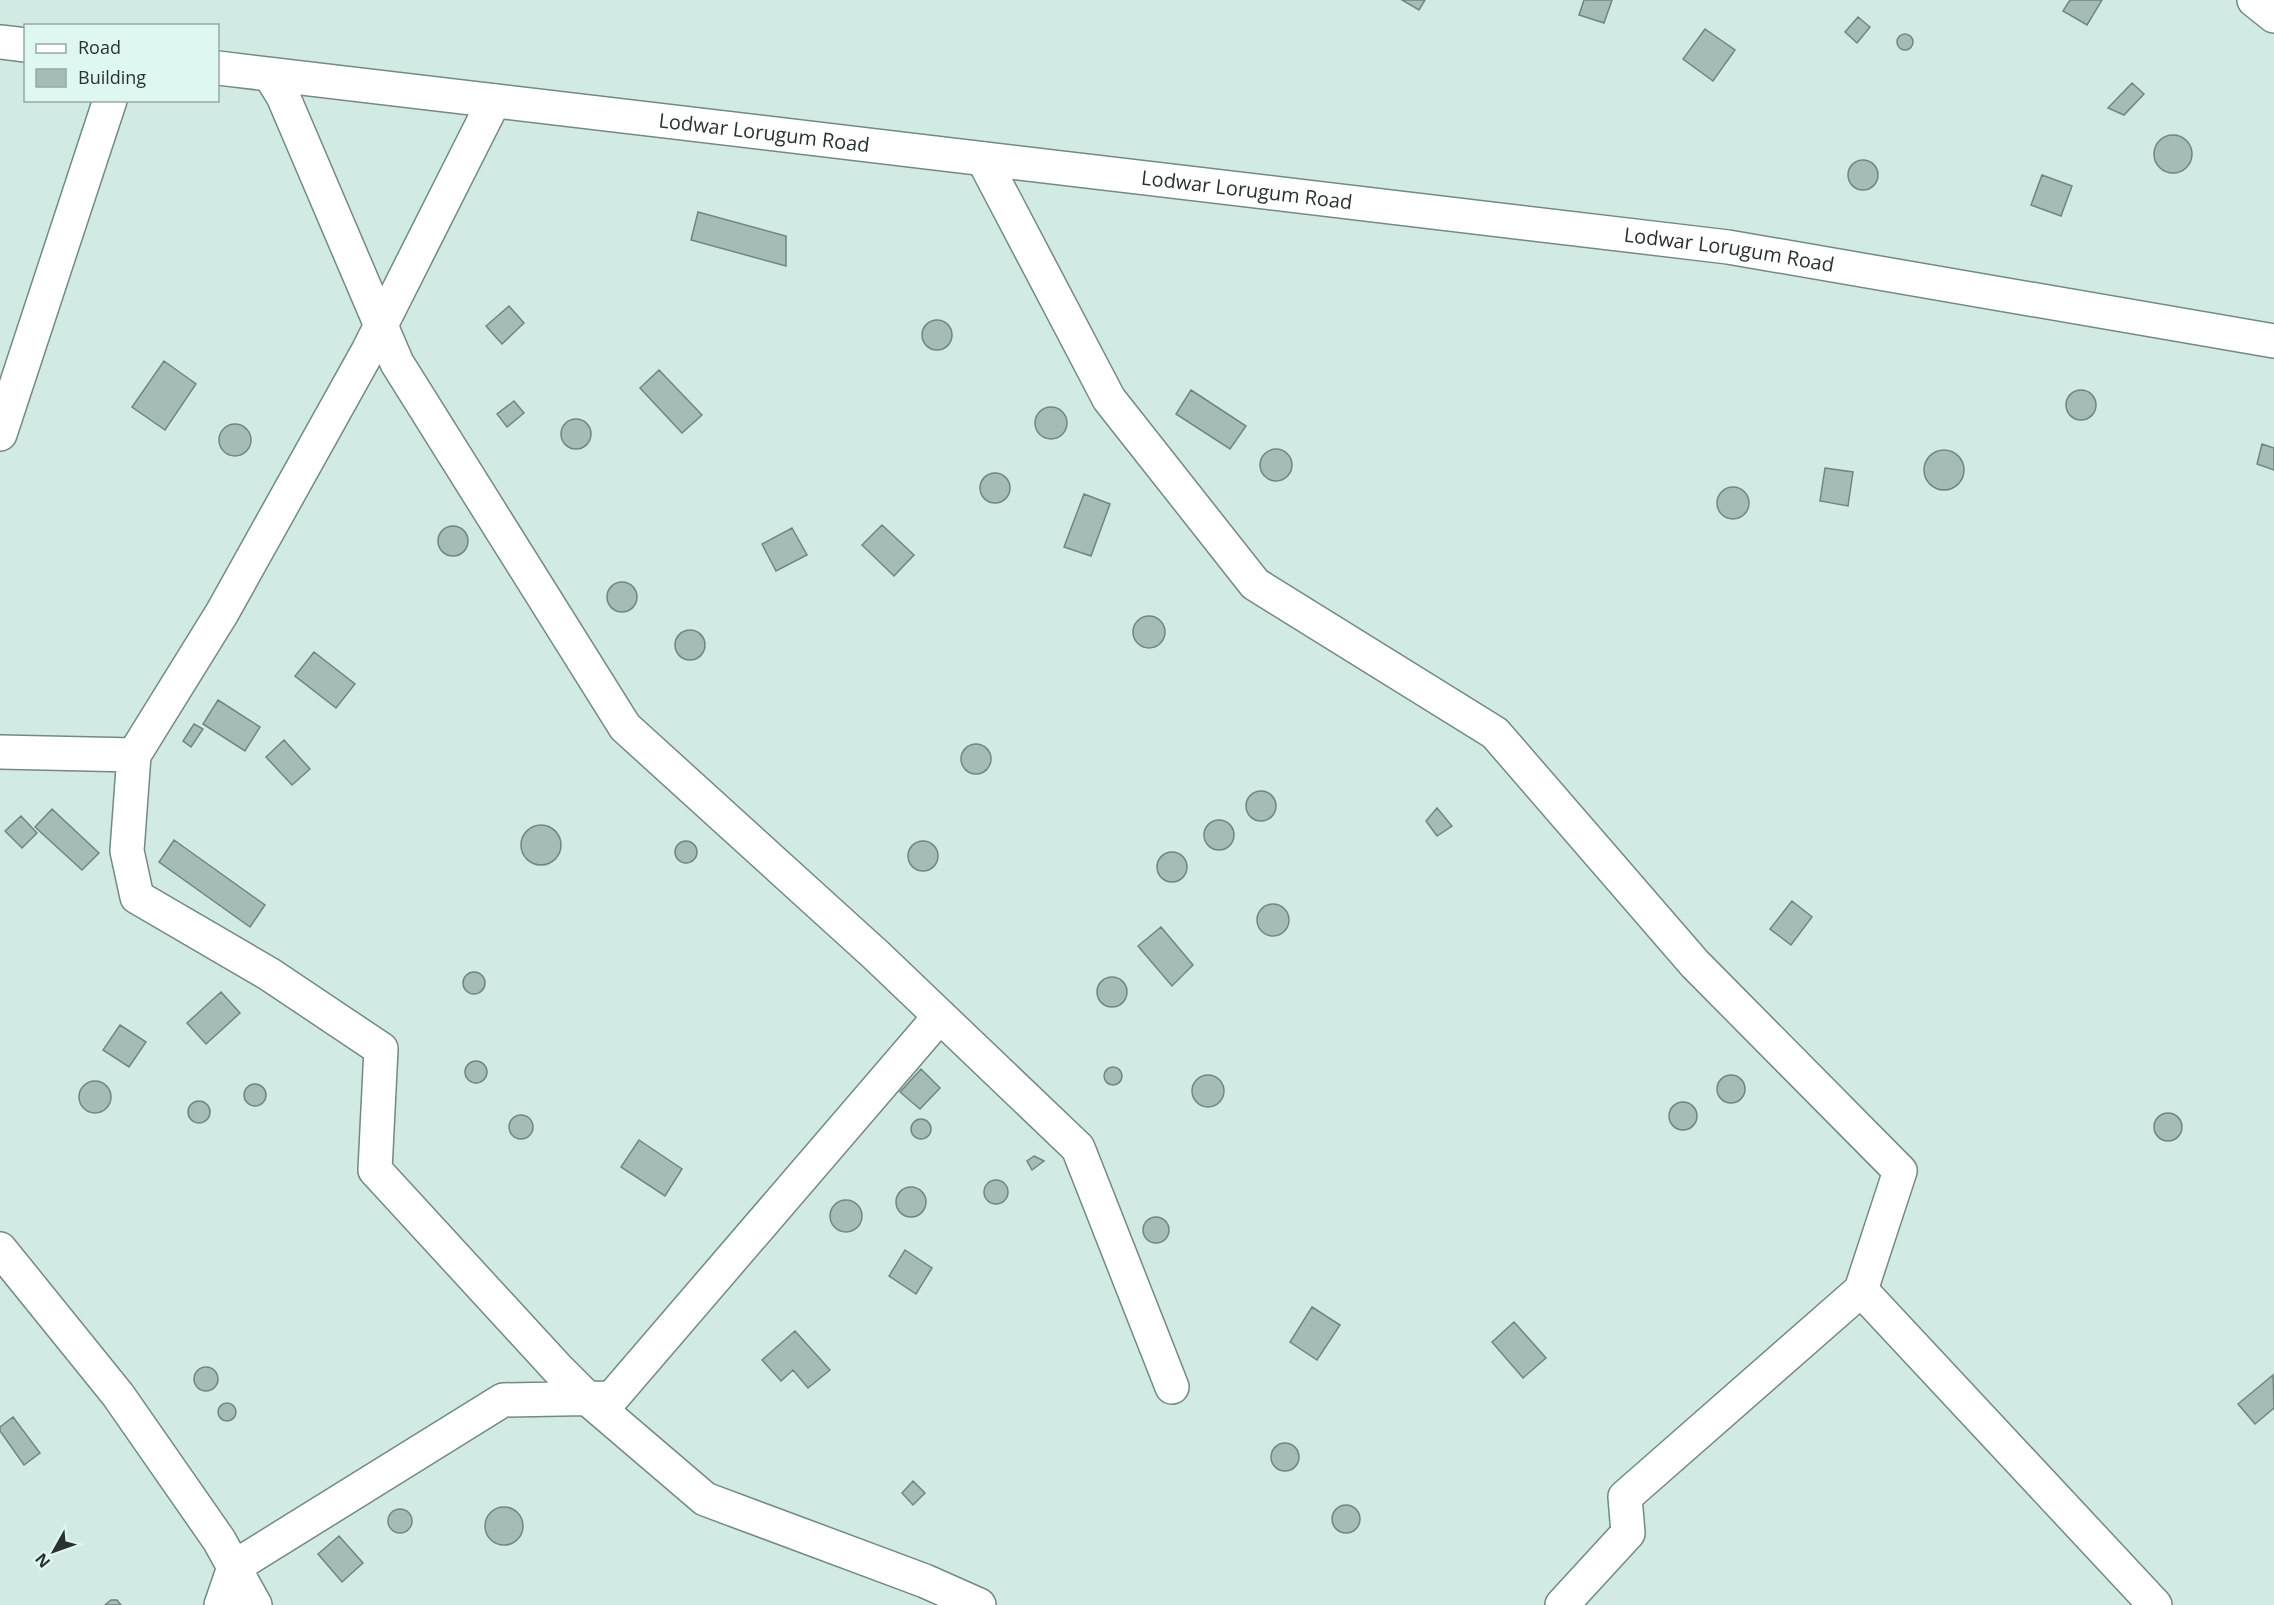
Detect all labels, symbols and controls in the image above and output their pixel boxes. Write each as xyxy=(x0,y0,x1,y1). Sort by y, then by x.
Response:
legend xyxy=(24,24,219,102)
text: Road xyxy=(78,35,121,59)
text: Building xyxy=(78,65,146,89)
street label: Lodwar Lorugum Road xyxy=(657,106,871,158)
street label: Lodwar Lorugum Road xyxy=(1140,164,1354,215)
street label: Lodwar Lorugum Road xyxy=(1622,221,1836,278)
north arrow xyxy=(24,1521,84,1581)
text: N xyxy=(30,1549,55,1573)

